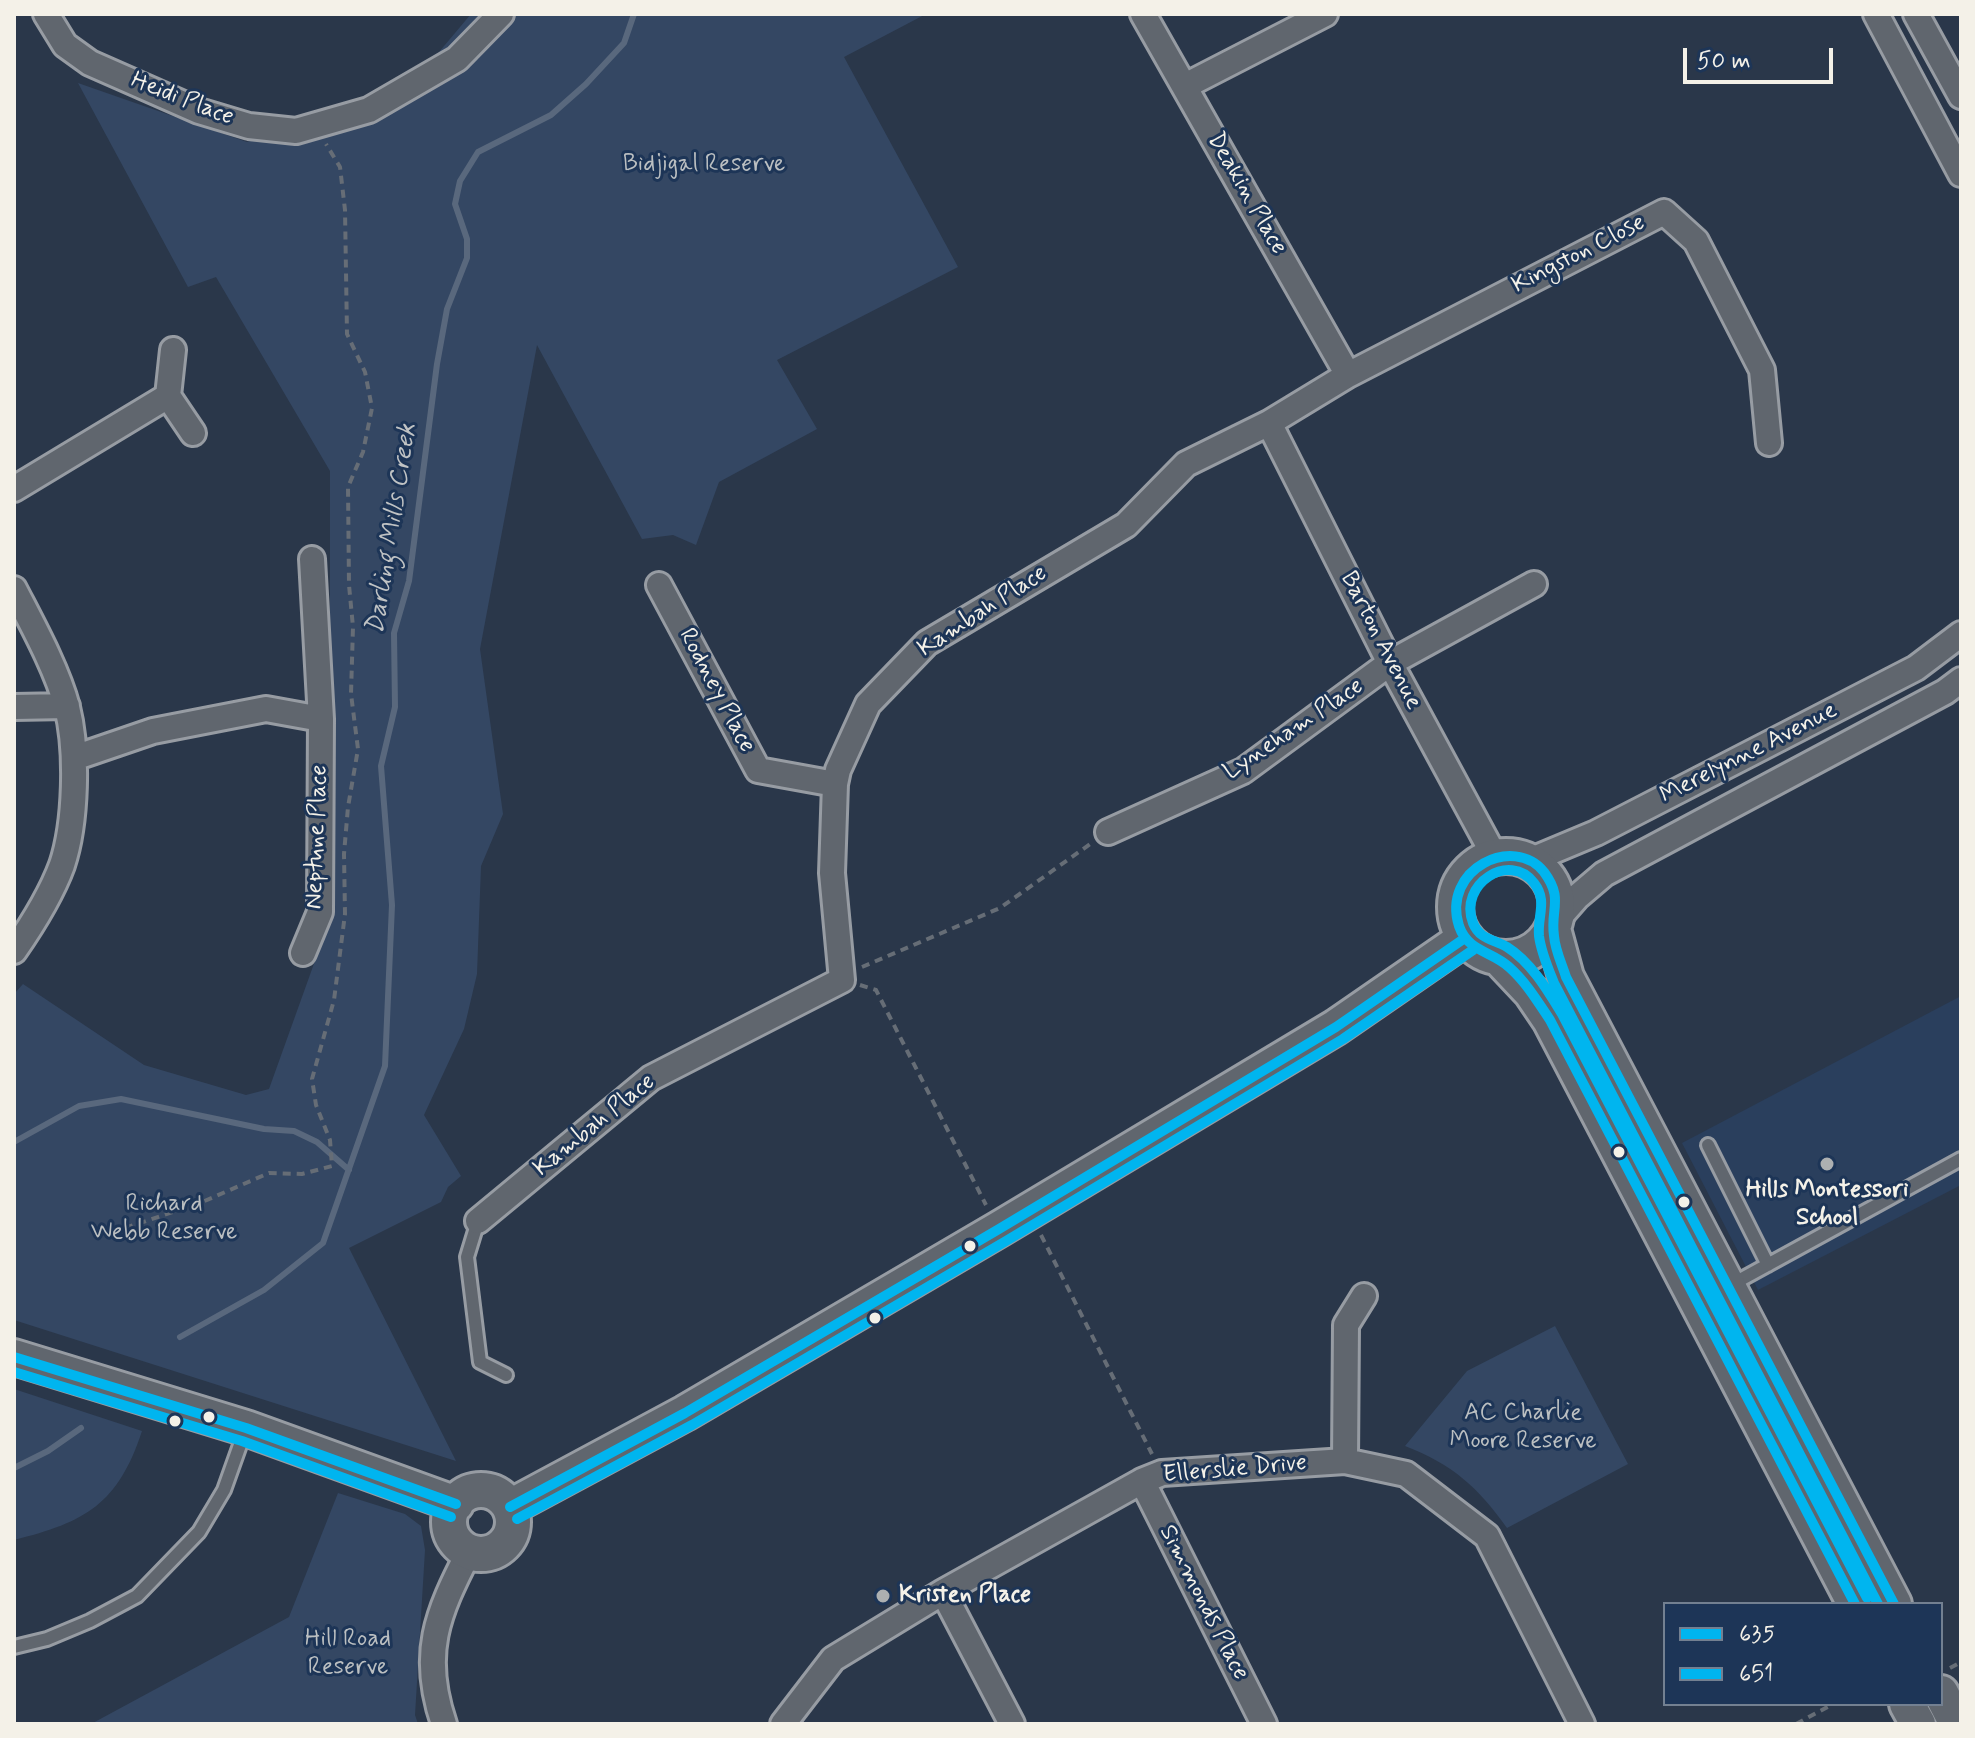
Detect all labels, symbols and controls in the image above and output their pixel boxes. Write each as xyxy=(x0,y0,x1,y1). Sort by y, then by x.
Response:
scale bar xyxy=(1687,32,1837,82)
text: 50 m xyxy=(1697,46,1751,77)
street label: Heidi Place xyxy=(126,67,238,133)
street label: Deakin Place xyxy=(1200,128,1292,260)
park label: Bidjigal Reserve xyxy=(623,151,785,179)
street label: Kingston Close xyxy=(1508,209,1650,301)
water label: Darling Mills Creek xyxy=(361,421,425,637)
street label: Kambah Place xyxy=(913,560,1053,664)
street label: Barton Avenue xyxy=(1333,567,1427,715)
street label: Rodney Place xyxy=(671,624,761,758)
street label: Lyneham Place xyxy=(1219,673,1369,787)
street label: Merelynne Avenue xyxy=(1656,697,1842,811)
street label: Neptune Place xyxy=(301,764,335,910)
street label: Kambah Place xyxy=(528,1068,662,1184)
unlabelled marker xyxy=(1611,1144,1627,1160)
marker: Hills Montessori School xyxy=(1818,1155,1836,1173)
place label: Hills Montessori School xyxy=(1746,1177,1908,1233)
park label: Richard Webb Reserve xyxy=(91,1191,237,1247)
unlabelled marker xyxy=(1676,1194,1692,1210)
unlabelled marker xyxy=(962,1238,978,1254)
unlabelled marker xyxy=(867,1310,883,1326)
park label: AC Charlie Moore Reserve xyxy=(1449,1400,1597,1456)
unlabelled marker xyxy=(201,1409,217,1425)
unlabelled marker xyxy=(167,1413,183,1429)
street label: Ellerslie Drive xyxy=(1162,1449,1308,1491)
street label: Simmonds Place xyxy=(1152,1521,1254,1685)
place label: Kristen Place xyxy=(899,1582,1031,1610)
marker: Kristen Place xyxy=(874,1587,892,1605)
legend xyxy=(1663,1602,1943,1706)
text: 635 xyxy=(1739,1619,1775,1650)
park label: Hill Road Reserve xyxy=(305,1626,391,1682)
text: 651 xyxy=(1739,1659,1773,1690)

